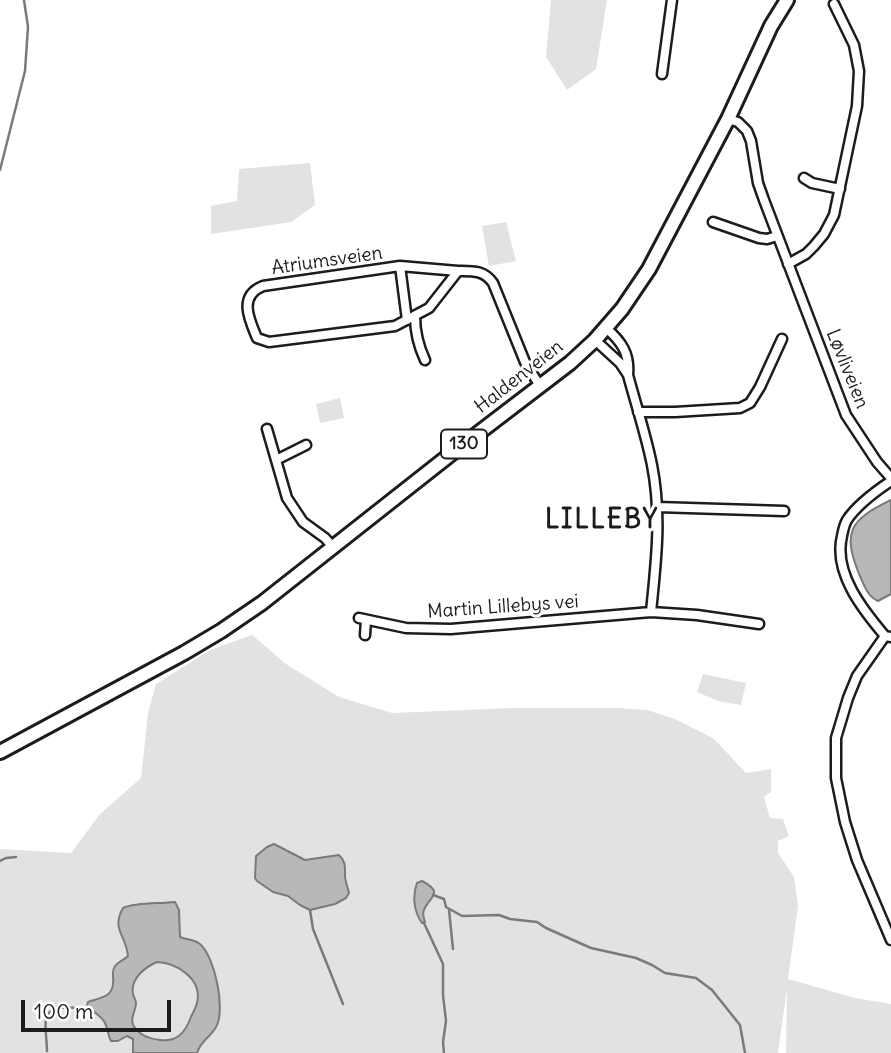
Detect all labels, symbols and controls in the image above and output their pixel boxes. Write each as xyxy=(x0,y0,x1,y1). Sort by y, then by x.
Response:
street label: Atriumsveien xyxy=(270,242,384,280)
street label: Løvliveien xyxy=(821,326,873,412)
street label: Haldenveien xyxy=(470,335,568,419)
road number: 130 xyxy=(441,430,487,458)
district label: LILLEBY xyxy=(546,505,658,537)
street label: Martin Lillebys vei xyxy=(427,590,579,624)
scale bar xyxy=(24,986,175,1030)
text: 100 m xyxy=(34,998,93,1025)

